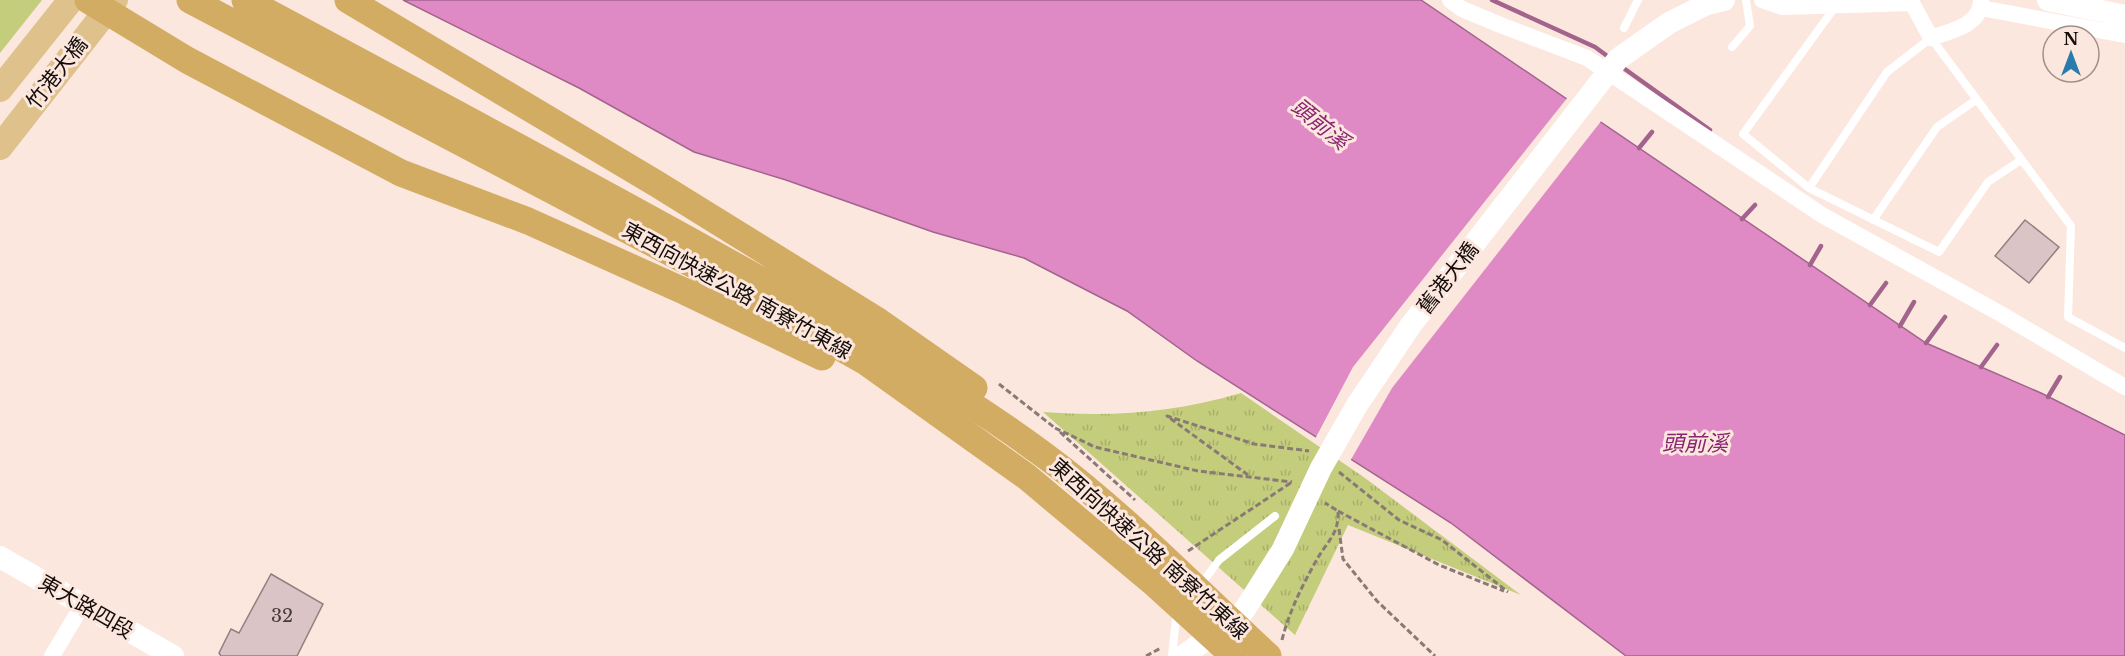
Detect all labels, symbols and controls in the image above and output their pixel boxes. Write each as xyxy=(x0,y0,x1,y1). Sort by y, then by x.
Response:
north arrow xyxy=(2041,24,2101,84)
text: N xyxy=(2063,29,2079,49)
street label: 竹港大橋 xyxy=(21,32,93,114)
water label: 頭前溪 xyxy=(1286,93,1356,157)
street label: 東西向快速公路 南寮竹東線 xyxy=(618,217,856,365)
street label: 舊港大橋 xyxy=(1412,237,1484,319)
water label: 頭前溪 xyxy=(1662,430,1731,457)
street label: 東西向快速公路 南寮竹東線 xyxy=(1044,453,1254,645)
street label: 東大路四段 xyxy=(34,569,138,645)
house number: 32 xyxy=(271,605,293,627)

